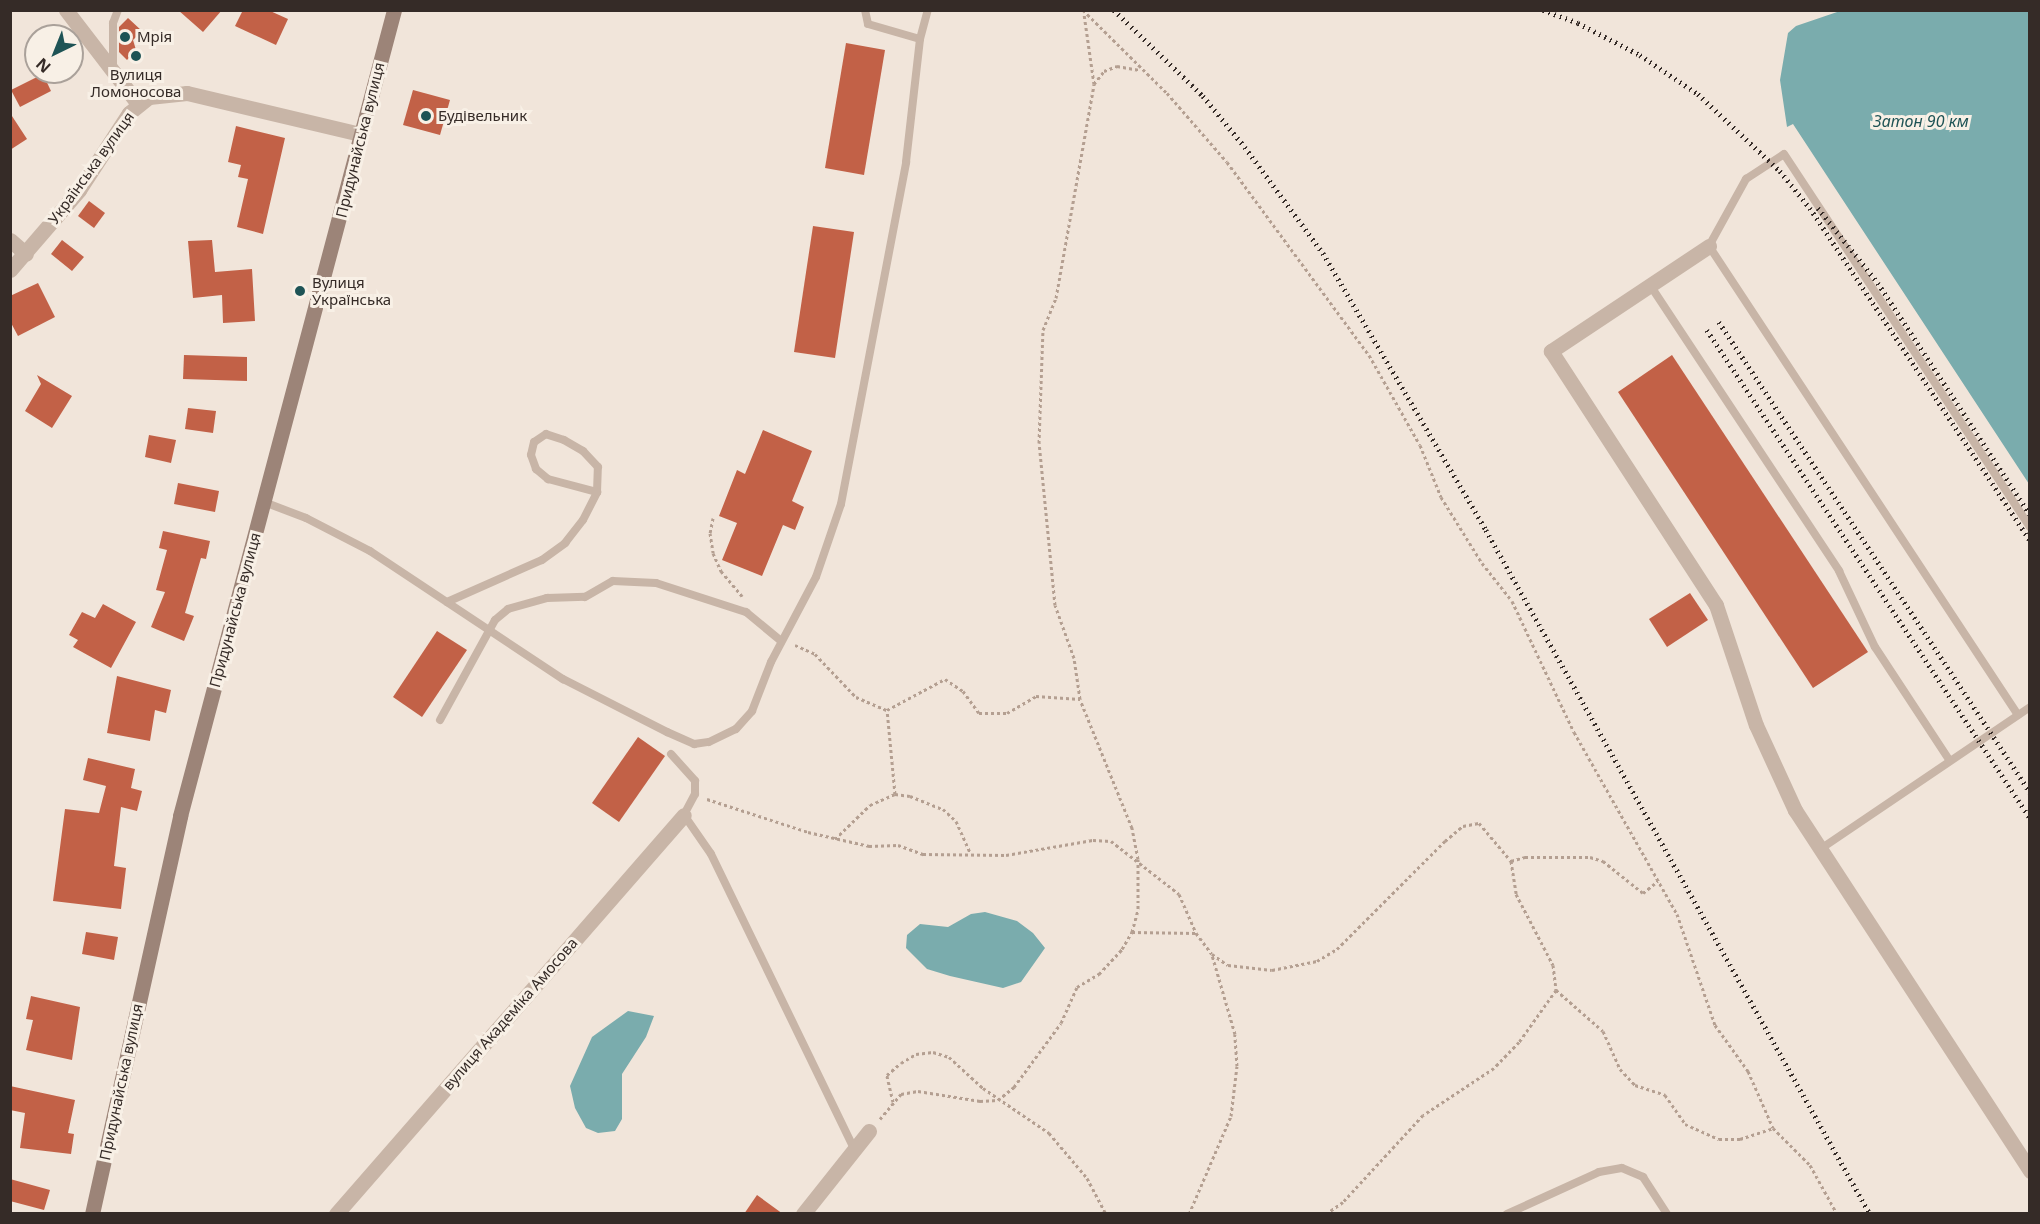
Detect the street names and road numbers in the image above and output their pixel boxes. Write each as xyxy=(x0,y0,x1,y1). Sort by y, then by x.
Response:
street label: Придунайська вулиця xyxy=(332,60,388,220)
street label: Українська вулиця xyxy=(44,108,138,228)
street label: Придунайська вулиця xyxy=(206,531,264,689)
street label: вулиця Академіка Амосова xyxy=(439,934,581,1094)
street label: Придунайська вулиця xyxy=(96,1002,146,1162)

